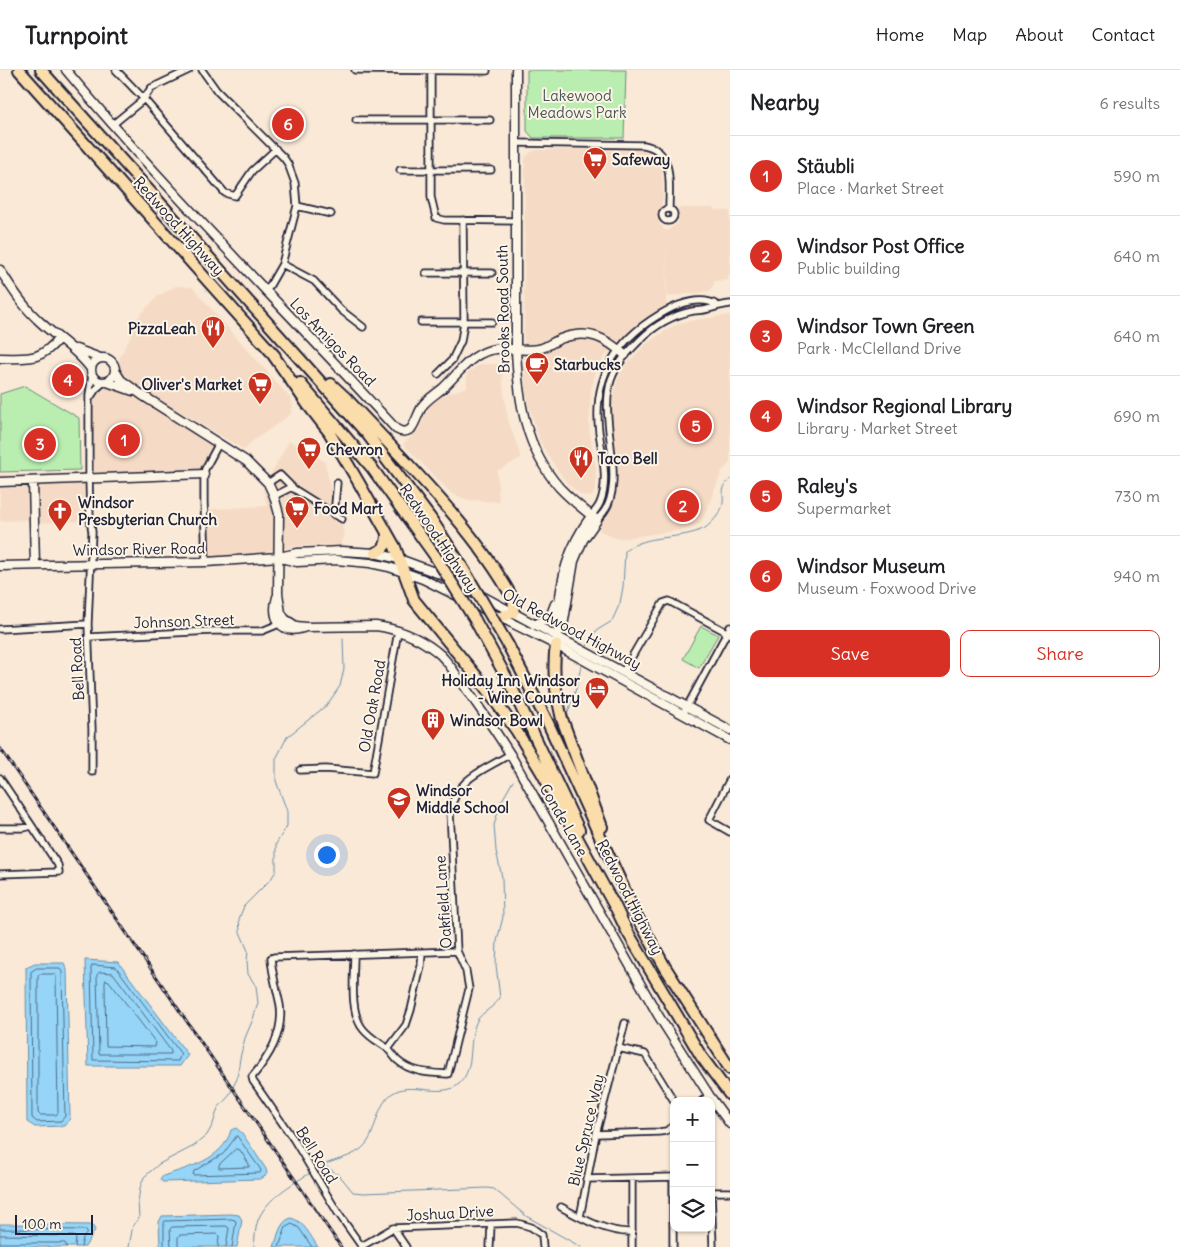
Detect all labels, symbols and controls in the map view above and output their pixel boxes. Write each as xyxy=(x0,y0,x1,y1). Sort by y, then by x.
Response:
text: Turnpoint xyxy=(25,20,128,50)
text: Home xyxy=(876,23,924,46)
text: Map xyxy=(952,23,987,46)
text: About xyxy=(1015,23,1063,46)
text: Contact xyxy=(1091,23,1155,46)
park label: Lakewood Meadows Park xyxy=(527,86,627,122)
text: Nearby xyxy=(750,89,820,116)
text: 6 results xyxy=(1099,93,1160,113)
pin: 6 xyxy=(272,105,304,143)
supermarket icon: Safeway xyxy=(582,146,608,180)
place label: Safeway xyxy=(612,150,670,170)
text: Stäubli xyxy=(797,154,855,178)
text: 1 xyxy=(763,166,769,186)
text: 590 m xyxy=(1113,166,1160,186)
street label: Redwood Highway xyxy=(129,172,229,280)
text: Place · Market Street xyxy=(797,178,944,198)
text: Windsor Post Office xyxy=(797,234,965,258)
street label: Brooks Road South xyxy=(492,244,514,374)
text: 2 xyxy=(762,246,770,266)
text: 640 m xyxy=(1113,246,1160,266)
text: Public building xyxy=(797,258,900,278)
street label: Los Amigos Road xyxy=(286,294,380,390)
text: Windsor Town Green xyxy=(797,314,975,338)
restaurant icon: PizzaLeah xyxy=(200,315,226,349)
place label: PizzaLeah xyxy=(128,319,196,338)
text: 3 xyxy=(761,326,771,346)
text: 640 m xyxy=(1113,326,1160,346)
text: Park · McClelland Drive xyxy=(797,338,961,358)
cafe icon: Starbucks xyxy=(524,351,550,385)
place label: Starbucks xyxy=(554,355,621,374)
pin: 4 xyxy=(52,361,84,399)
supermarket icon: Oliver's Market xyxy=(247,371,273,405)
place label: Oliver's Market xyxy=(142,375,243,394)
text: Windsor Regional Library xyxy=(797,394,1012,418)
text: 4 xyxy=(761,406,771,426)
text: 690 m xyxy=(1113,406,1160,426)
pin: 5 xyxy=(680,407,712,445)
text: Library · Market Street xyxy=(797,418,957,438)
pin: 1 xyxy=(108,421,140,459)
pin: 3 xyxy=(24,425,56,463)
supermarket icon: Chevron xyxy=(296,436,322,470)
place label: Chevron xyxy=(326,440,383,459)
restaurant icon: Taco Bell xyxy=(568,445,594,479)
place label: Taco Bell xyxy=(598,449,658,468)
text: Raley's xyxy=(797,474,857,498)
street label: Redwood Highway xyxy=(396,480,482,596)
text: 5 xyxy=(761,486,771,506)
text: 730 m xyxy=(1115,486,1160,506)
pin: 2 xyxy=(667,487,699,525)
place label: Windsor Presbyterian Church xyxy=(78,493,218,530)
supermarket icon: Food Mart xyxy=(284,495,310,529)
church icon: Windsor Presbyterian Church xyxy=(47,498,73,532)
text: Supermarket xyxy=(797,498,891,518)
place label: Food Mart xyxy=(314,499,384,518)
street label: Windsor River Road xyxy=(73,538,206,560)
text: Windsor Museum xyxy=(797,554,945,578)
text: 6 xyxy=(761,566,771,586)
text: 940 m xyxy=(1113,566,1160,586)
text: Museum · Foxwood Drive xyxy=(797,578,976,598)
street label: Old Redwood Highway xyxy=(499,584,645,674)
street label: Johnson Street xyxy=(133,610,235,632)
button: Save xyxy=(750,630,950,677)
button: Share xyxy=(960,630,1160,677)
street label: Bell Road xyxy=(66,637,88,701)
street label: Old Oak Road xyxy=(354,658,390,754)
place label: Holiday Inn Windsor - Wine Country xyxy=(441,671,581,708)
hotel icon: Holiday Inn Windsor - Wine Country xyxy=(584,676,610,710)
building icon: Windsor Bowl xyxy=(420,707,446,741)
place label: Windsor Bowl xyxy=(450,711,543,730)
street label: Conde Lane xyxy=(536,780,592,860)
place label: Windsor Middle School xyxy=(416,781,509,817)
school or university icon: Windsor Middle School xyxy=(386,786,412,820)
street label: Redwood Highway xyxy=(593,836,667,958)
your location xyxy=(314,842,340,868)
street label: Oakfield Lane xyxy=(430,855,456,949)
street label: Blue Spruce Way xyxy=(564,1072,608,1188)
map controls xyxy=(670,1097,715,1232)
button: + xyxy=(670,1097,715,1142)
street label: Bell Road xyxy=(292,1123,342,1187)
button: − xyxy=(670,1142,715,1187)
button: layers xyxy=(670,1187,715,1232)
street label: Joshua Drive xyxy=(406,1201,494,1225)
scale bar xyxy=(15,1212,92,1235)
text: 100 m xyxy=(22,1215,62,1233)

